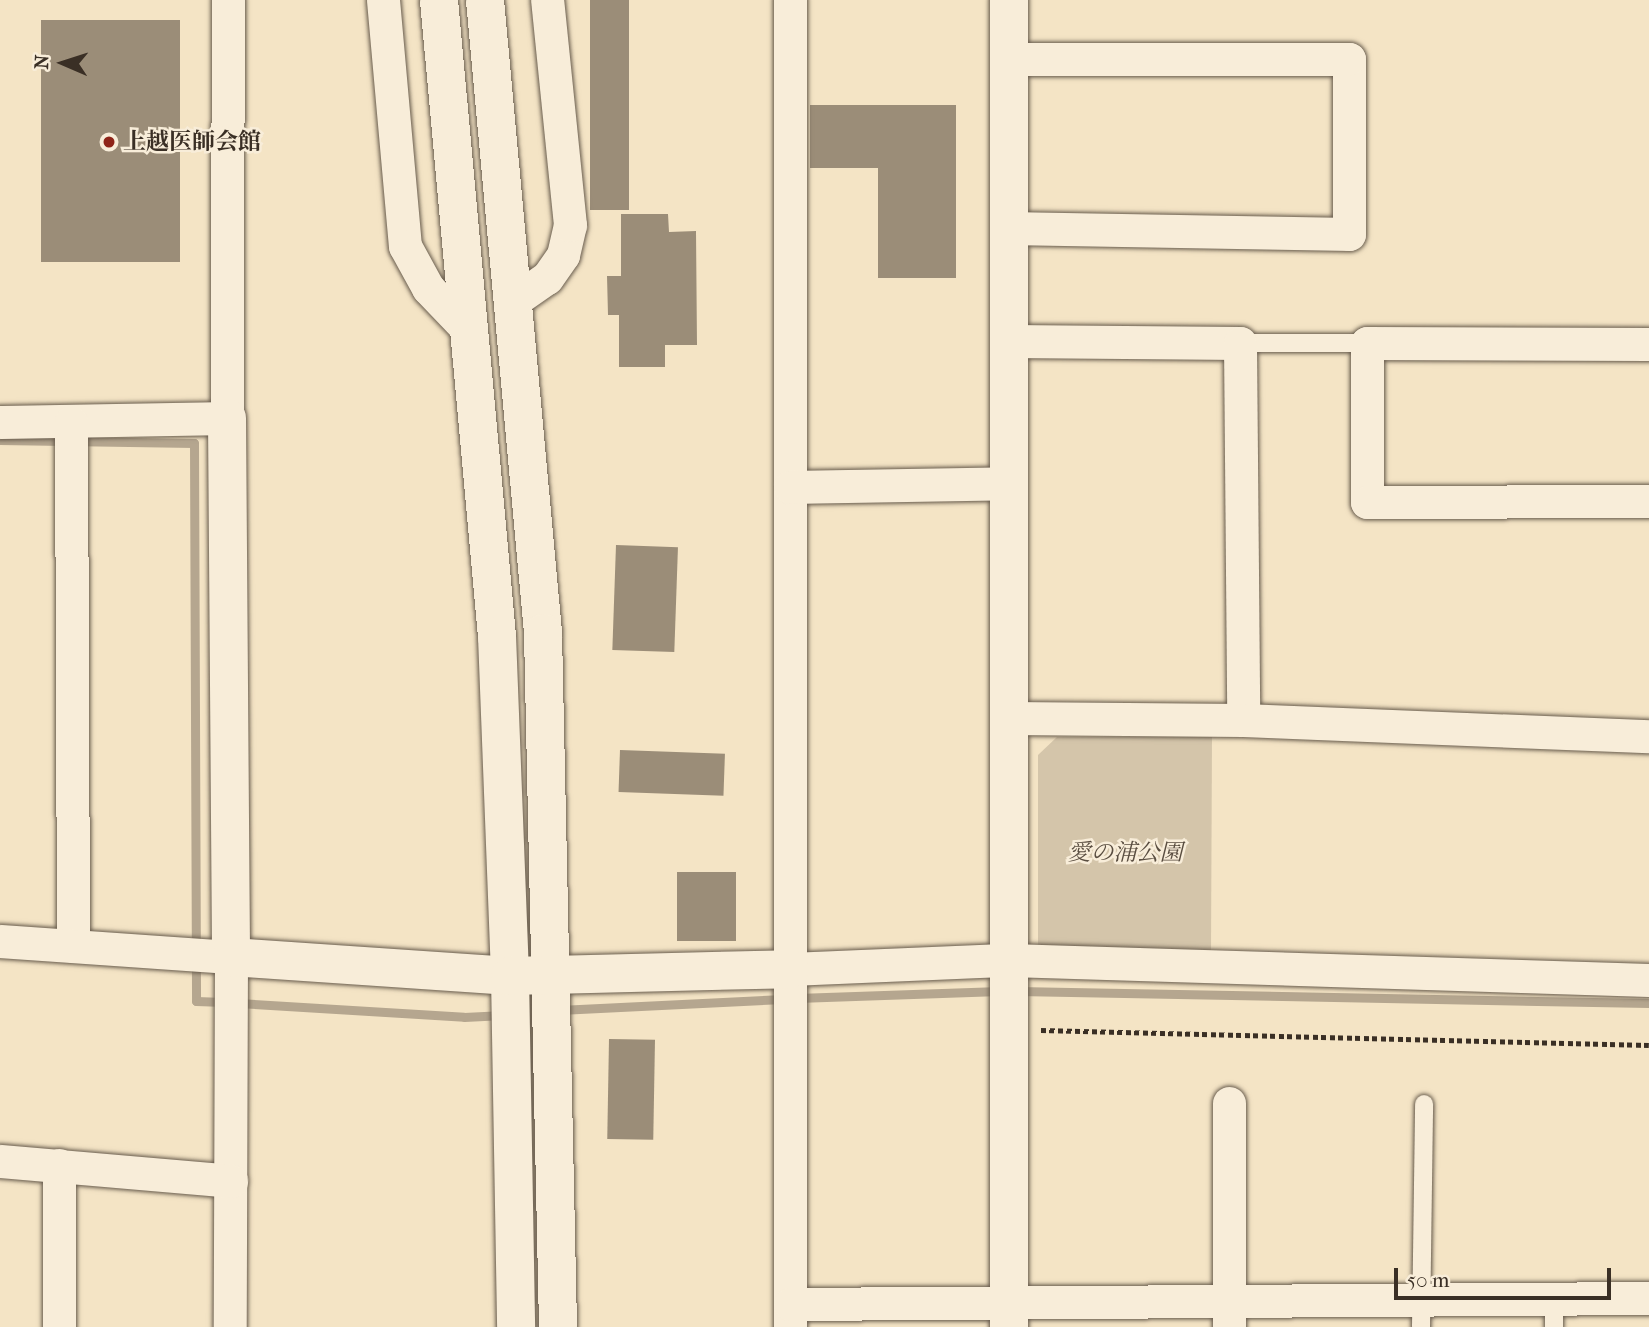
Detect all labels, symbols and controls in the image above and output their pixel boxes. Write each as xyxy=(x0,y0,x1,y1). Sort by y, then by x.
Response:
north arrow xyxy=(28,28,98,98)
text: N xyxy=(31,54,53,70)
place label: 上越医師会館 xyxy=(123,128,261,156)
marker: 上越医師会館 xyxy=(101,134,117,150)
park label: 愛の浦公園 xyxy=(1068,839,1182,867)
scale bar xyxy=(1397,1254,1614,1298)
text: 50 m xyxy=(1407,1268,1450,1292)

